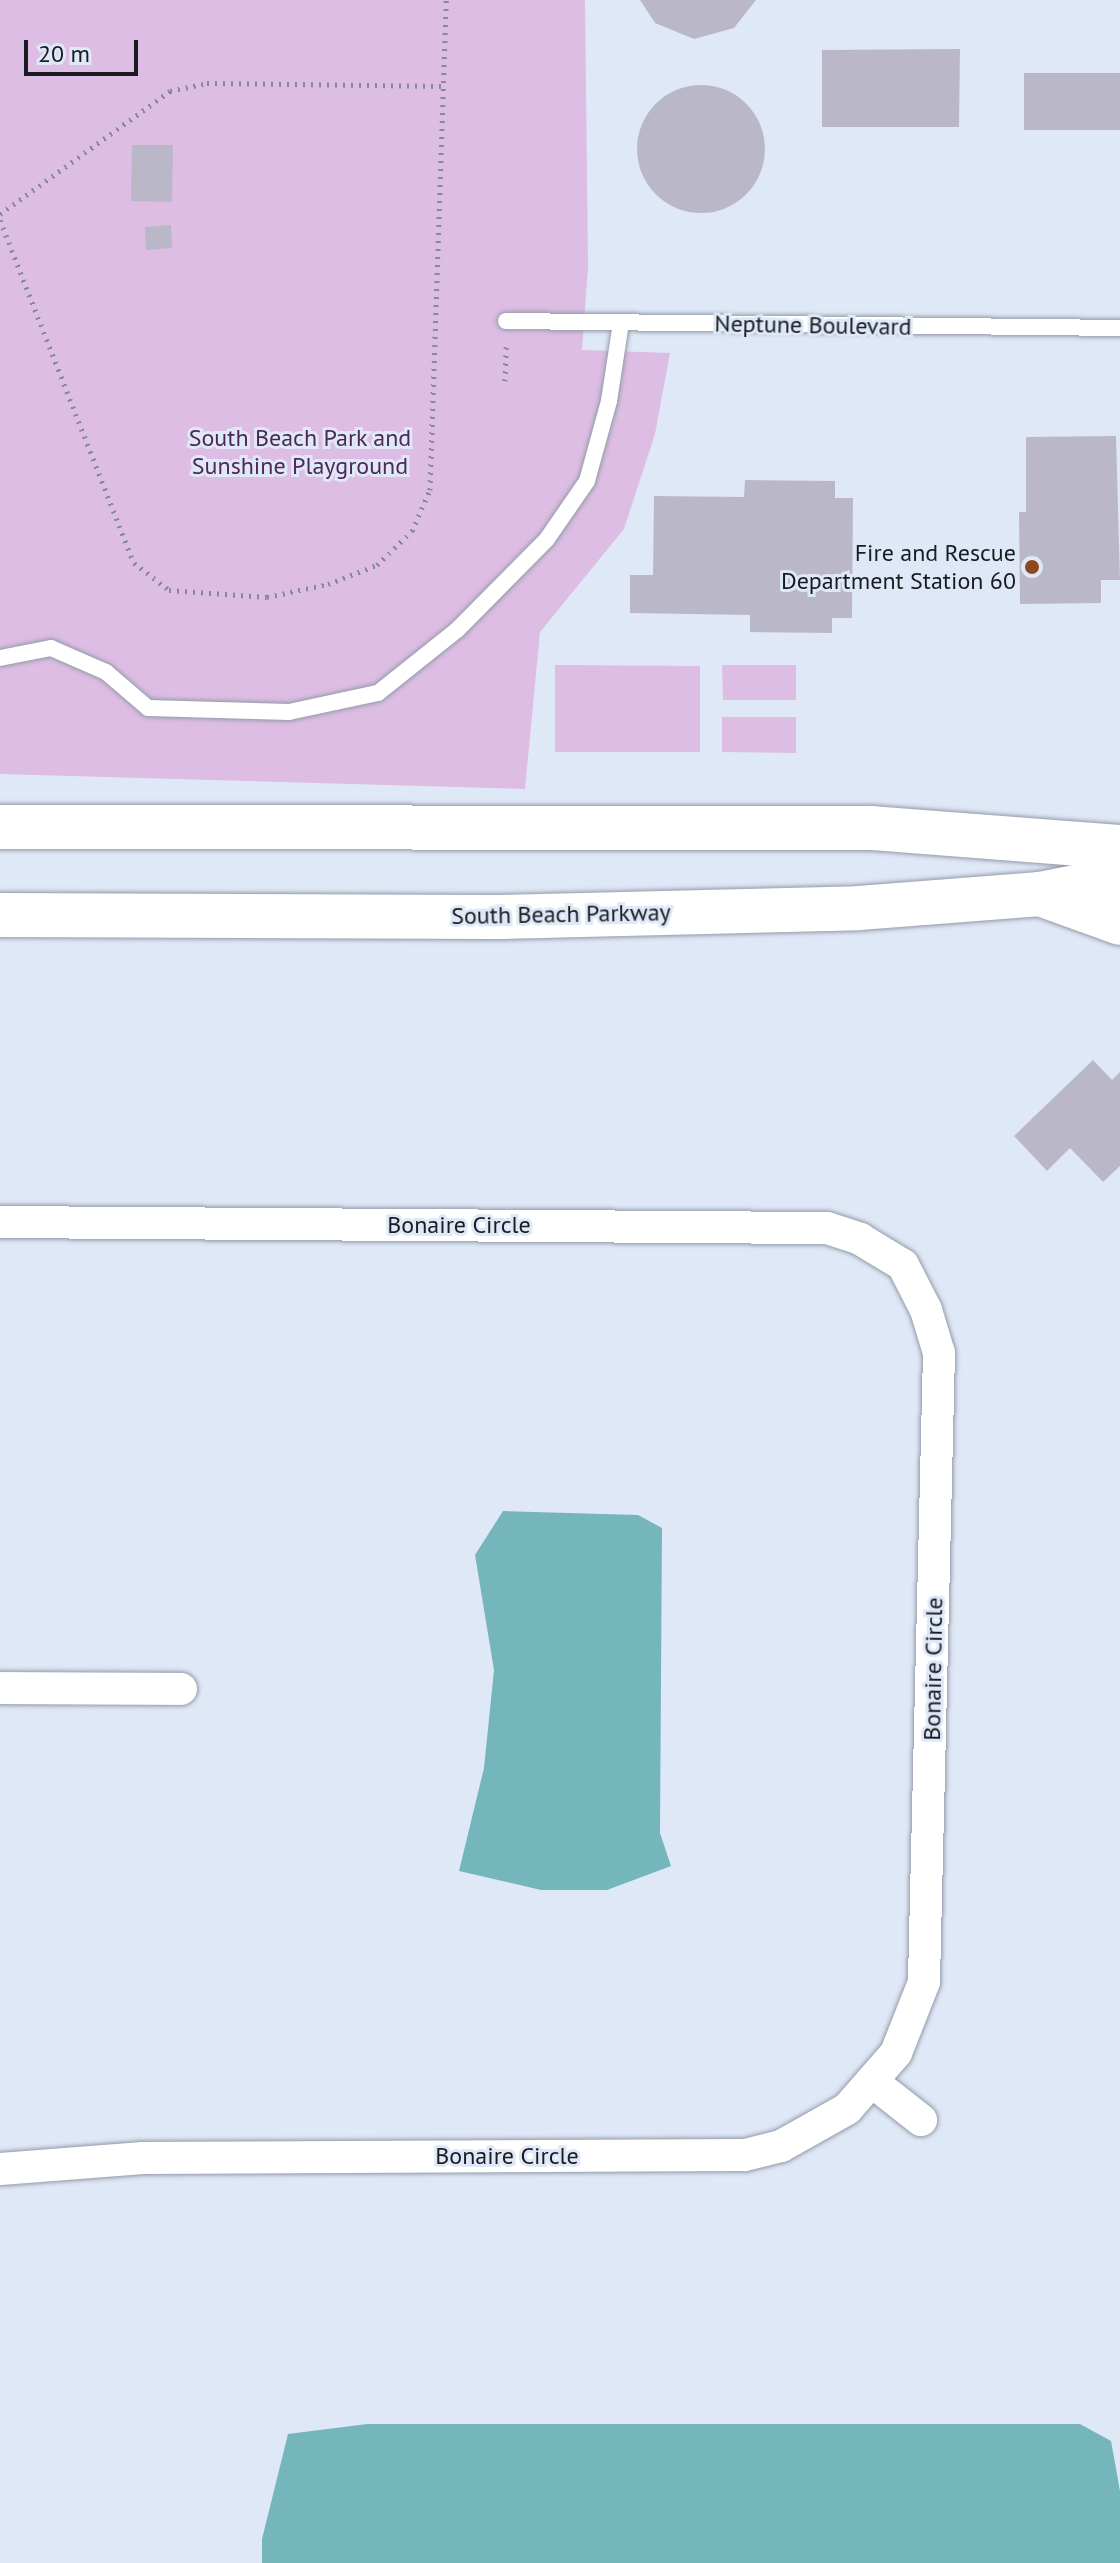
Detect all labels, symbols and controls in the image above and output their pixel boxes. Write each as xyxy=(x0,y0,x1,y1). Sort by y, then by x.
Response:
scale bar xyxy=(28,24,142,74)
text: 20 m xyxy=(38,38,90,69)
street label: Neptune Boulevard xyxy=(714,309,912,341)
park label: South Beach Park and Sunshine Playground xyxy=(188,424,412,480)
place label: Fire and Rescue Department Station 60 xyxy=(781,539,1016,595)
marker: Fire and Rescue Department Station 60 xyxy=(1023,558,1041,576)
street label: South Beach Parkway xyxy=(451,898,671,930)
street label: Bonaire Circle xyxy=(387,1211,531,1239)
street label: Bonaire Circle xyxy=(917,1597,949,1741)
street label: Bonaire Circle xyxy=(435,2142,579,2170)

